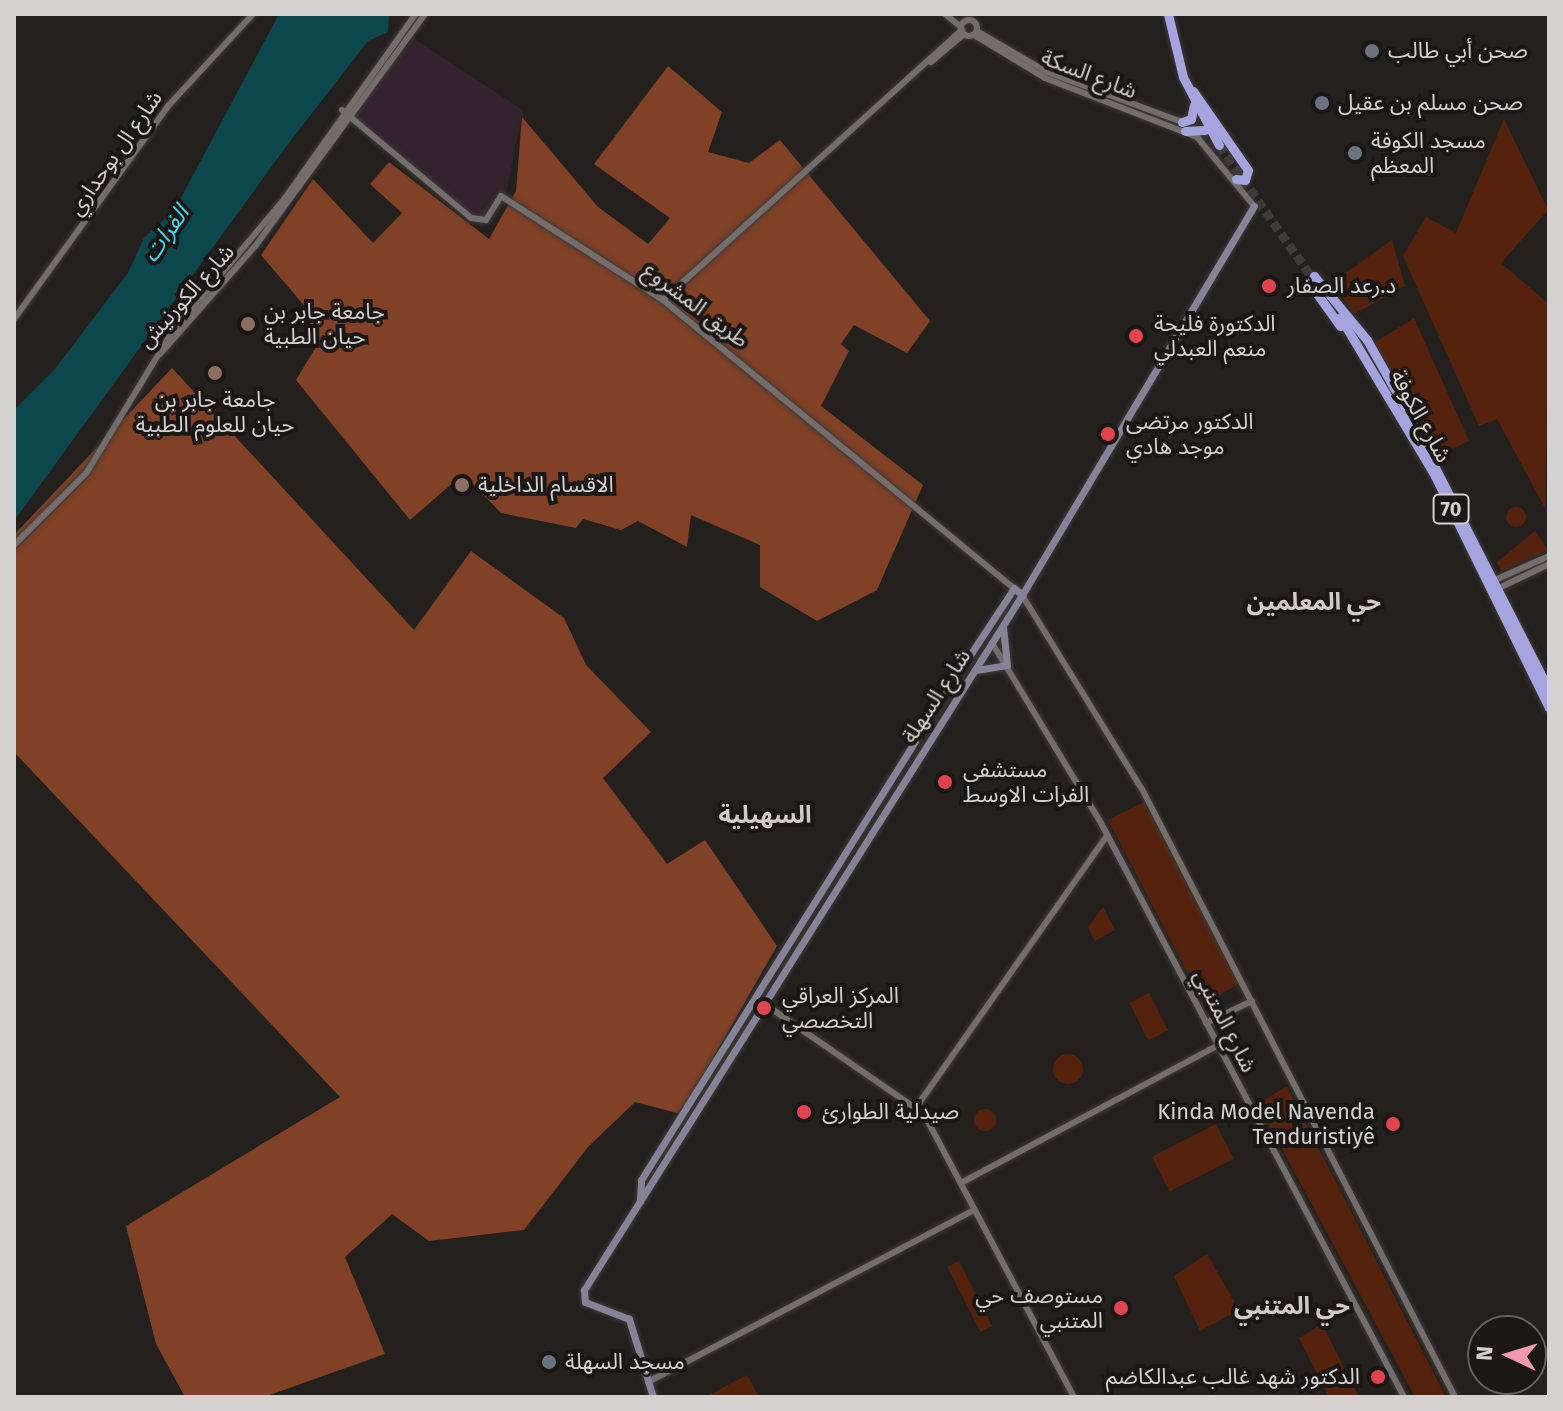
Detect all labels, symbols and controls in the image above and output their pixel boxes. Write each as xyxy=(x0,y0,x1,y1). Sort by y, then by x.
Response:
place label: صحن أبي طالب xyxy=(1388,38,1528,64)
marker: صحن أبي طالب xyxy=(1363,42,1381,60)
street label: شارع السكة xyxy=(1037,44,1141,104)
street label: شارع ال بوحداري xyxy=(62,86,168,220)
place label: صحن مسلم بن عقيل xyxy=(1338,90,1523,116)
marker: صحن مسلم بن عقيل xyxy=(1313,94,1331,112)
place label: مسجد الكوفة المعظم xyxy=(1371,127,1486,178)
marker: مسجد الكوفة المعظم xyxy=(1346,144,1364,162)
water label: الفرات xyxy=(136,200,196,268)
street label: شارع الكورنيش xyxy=(132,239,240,353)
street label: طريق المشروع xyxy=(638,257,754,353)
place label: د.رعد الصفار xyxy=(1287,273,1396,299)
marker: د.رعد الصفار xyxy=(1258,275,1280,297)
place label: جامعة جابر بن حيان الطبية xyxy=(264,298,385,350)
place label: الدكتورة فليحة منعم العبدلي xyxy=(1154,310,1276,362)
marker: جامعة جابر بن حيان الطبية xyxy=(239,315,257,333)
marker: الدكتورة فليحة منعم العبدلي xyxy=(1125,325,1147,347)
marker: جامعة جابر بن حيان للعلوم الطبية xyxy=(206,364,224,382)
street label: شارع الكوفة xyxy=(1385,365,1457,467)
place label: جامعة جابر بن حيان للعلوم الطبية xyxy=(136,386,294,438)
place label: الدكتور مرتضى موجد هادي xyxy=(1126,408,1253,460)
marker: الدكتور مرتضى موجد هادي xyxy=(1097,423,1119,445)
place label: الاقسام الداخلية xyxy=(478,472,614,498)
marker: الاقسام الداخلية xyxy=(453,476,471,494)
road number: 70 xyxy=(1431,493,1471,525)
district label: حي المعلمين xyxy=(1247,589,1381,617)
street label: شارع السهلة xyxy=(896,644,976,748)
place label: مستشفى الفرات الاوسط xyxy=(963,756,1089,808)
marker: مستشفى الفرات الاوسط xyxy=(934,771,956,793)
district label: السهيلية xyxy=(718,802,812,830)
street label: شارع المتنبي xyxy=(1188,965,1262,1077)
place label: المركز العراقي التخصصي xyxy=(782,982,899,1034)
marker: المركز العراقي التخصصي xyxy=(753,997,775,1019)
place label: Kinda Model Navenda Tenduristiyê xyxy=(1157,1098,1375,1150)
place label: صيدلية الطوارئ xyxy=(822,1099,959,1125)
marker: صيدلية الطوارئ xyxy=(793,1101,815,1123)
marker: Kinda Model Navenda Tenduristiyê xyxy=(1382,1113,1404,1135)
place label: مستوصف حي المتنبي xyxy=(975,1282,1103,1334)
district label: حي المتنبي xyxy=(1234,1293,1350,1321)
marker: مستوصف حي المتنبي xyxy=(1110,1297,1132,1319)
north arrow xyxy=(1467,1315,1547,1395)
text: N xyxy=(1471,1345,1499,1362)
place label: مسجد السهلة xyxy=(565,1349,685,1375)
marker: مسجد السهلة xyxy=(540,1353,558,1371)
place label: الدكتور شهد غالب عبدالكاضم xyxy=(1106,1364,1360,1390)
marker: الدكتور شهد غالب عبدالكاضم xyxy=(1367,1366,1389,1388)

